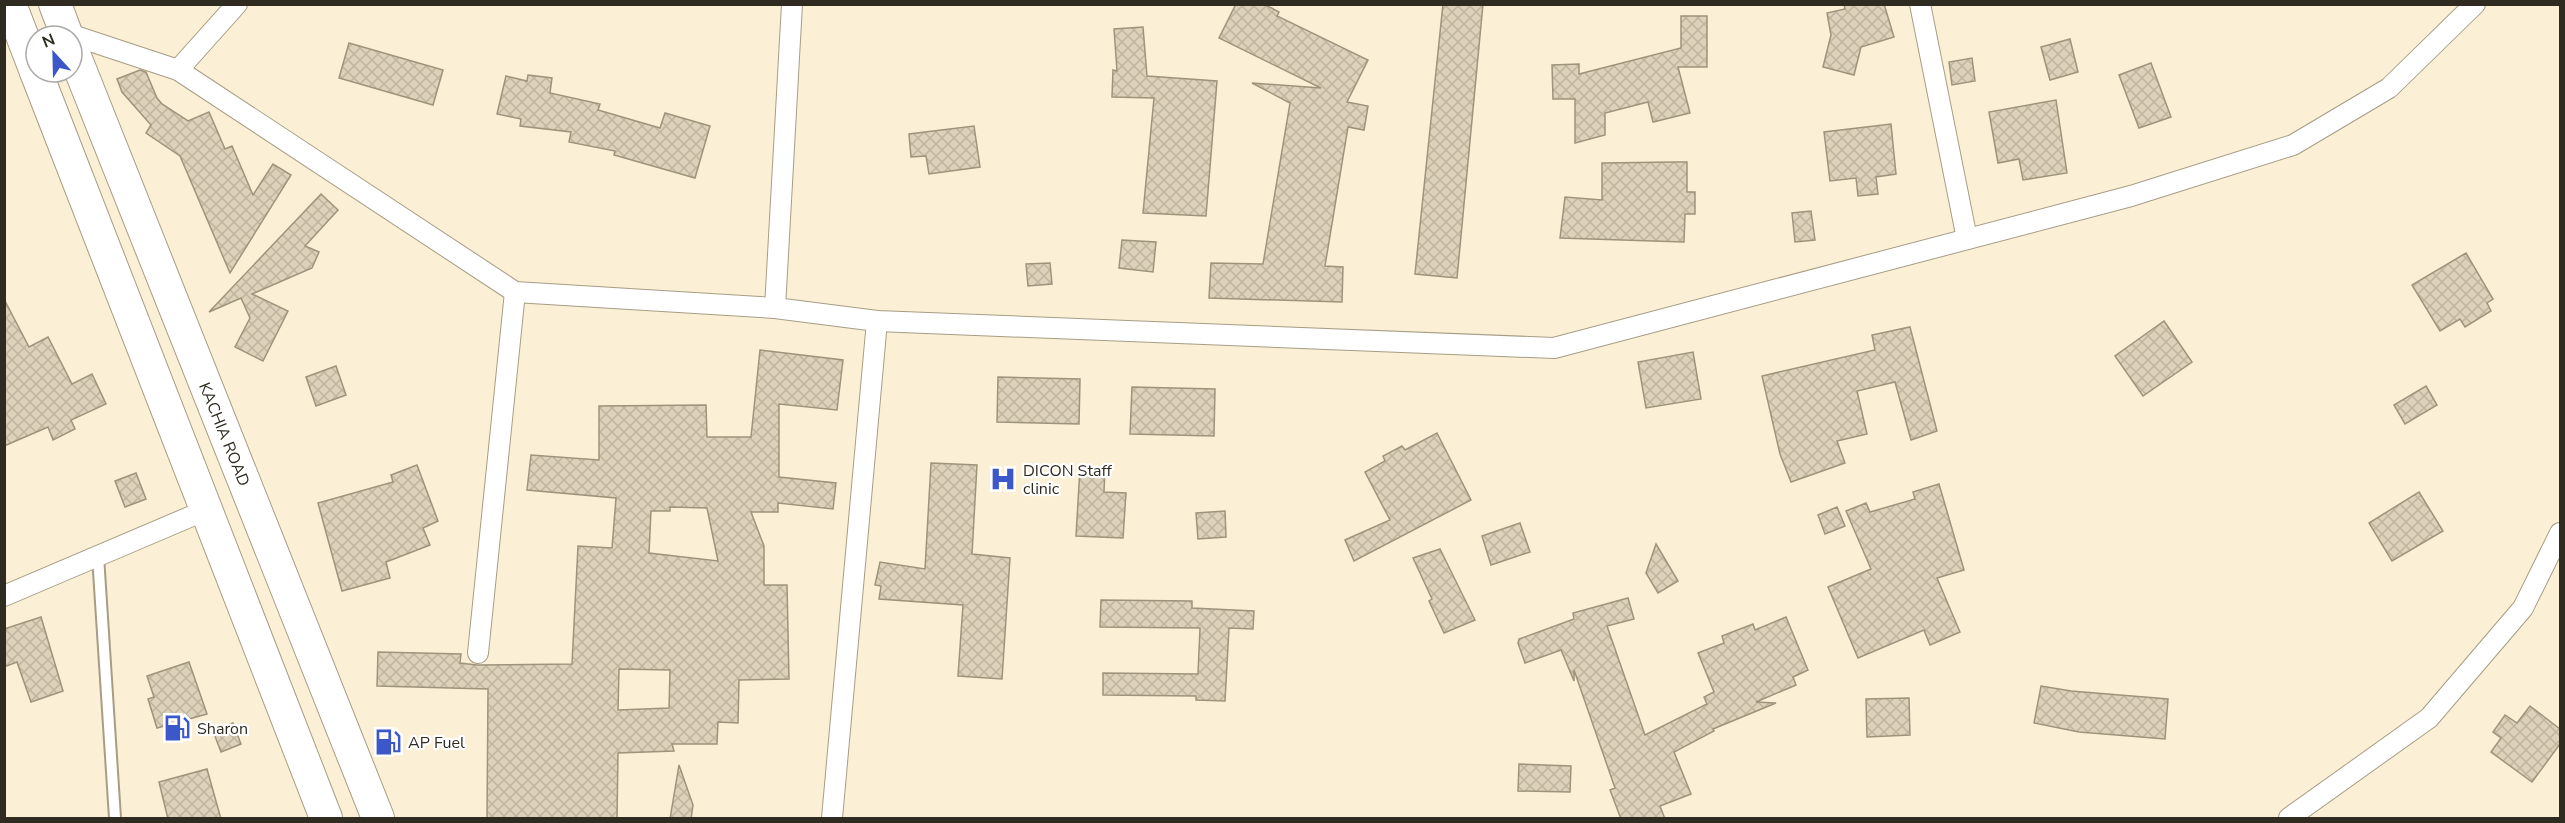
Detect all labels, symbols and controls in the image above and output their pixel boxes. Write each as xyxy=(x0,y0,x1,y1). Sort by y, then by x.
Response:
north arrow xyxy=(24,24,84,84)
text: N xyxy=(39,29,58,53)
street label: KACHIA ROAD xyxy=(193,379,255,490)
place label: DICON Staff clinic xyxy=(1023,460,1113,500)
hospital icon: DICON Staff clinic xyxy=(988,464,1018,494)
fuel station icon: Sharon xyxy=(162,713,192,743)
place label: Sharon xyxy=(197,718,248,740)
fuel station icon: AP Fuel xyxy=(373,727,403,757)
place label: AP Fuel xyxy=(408,732,465,754)

